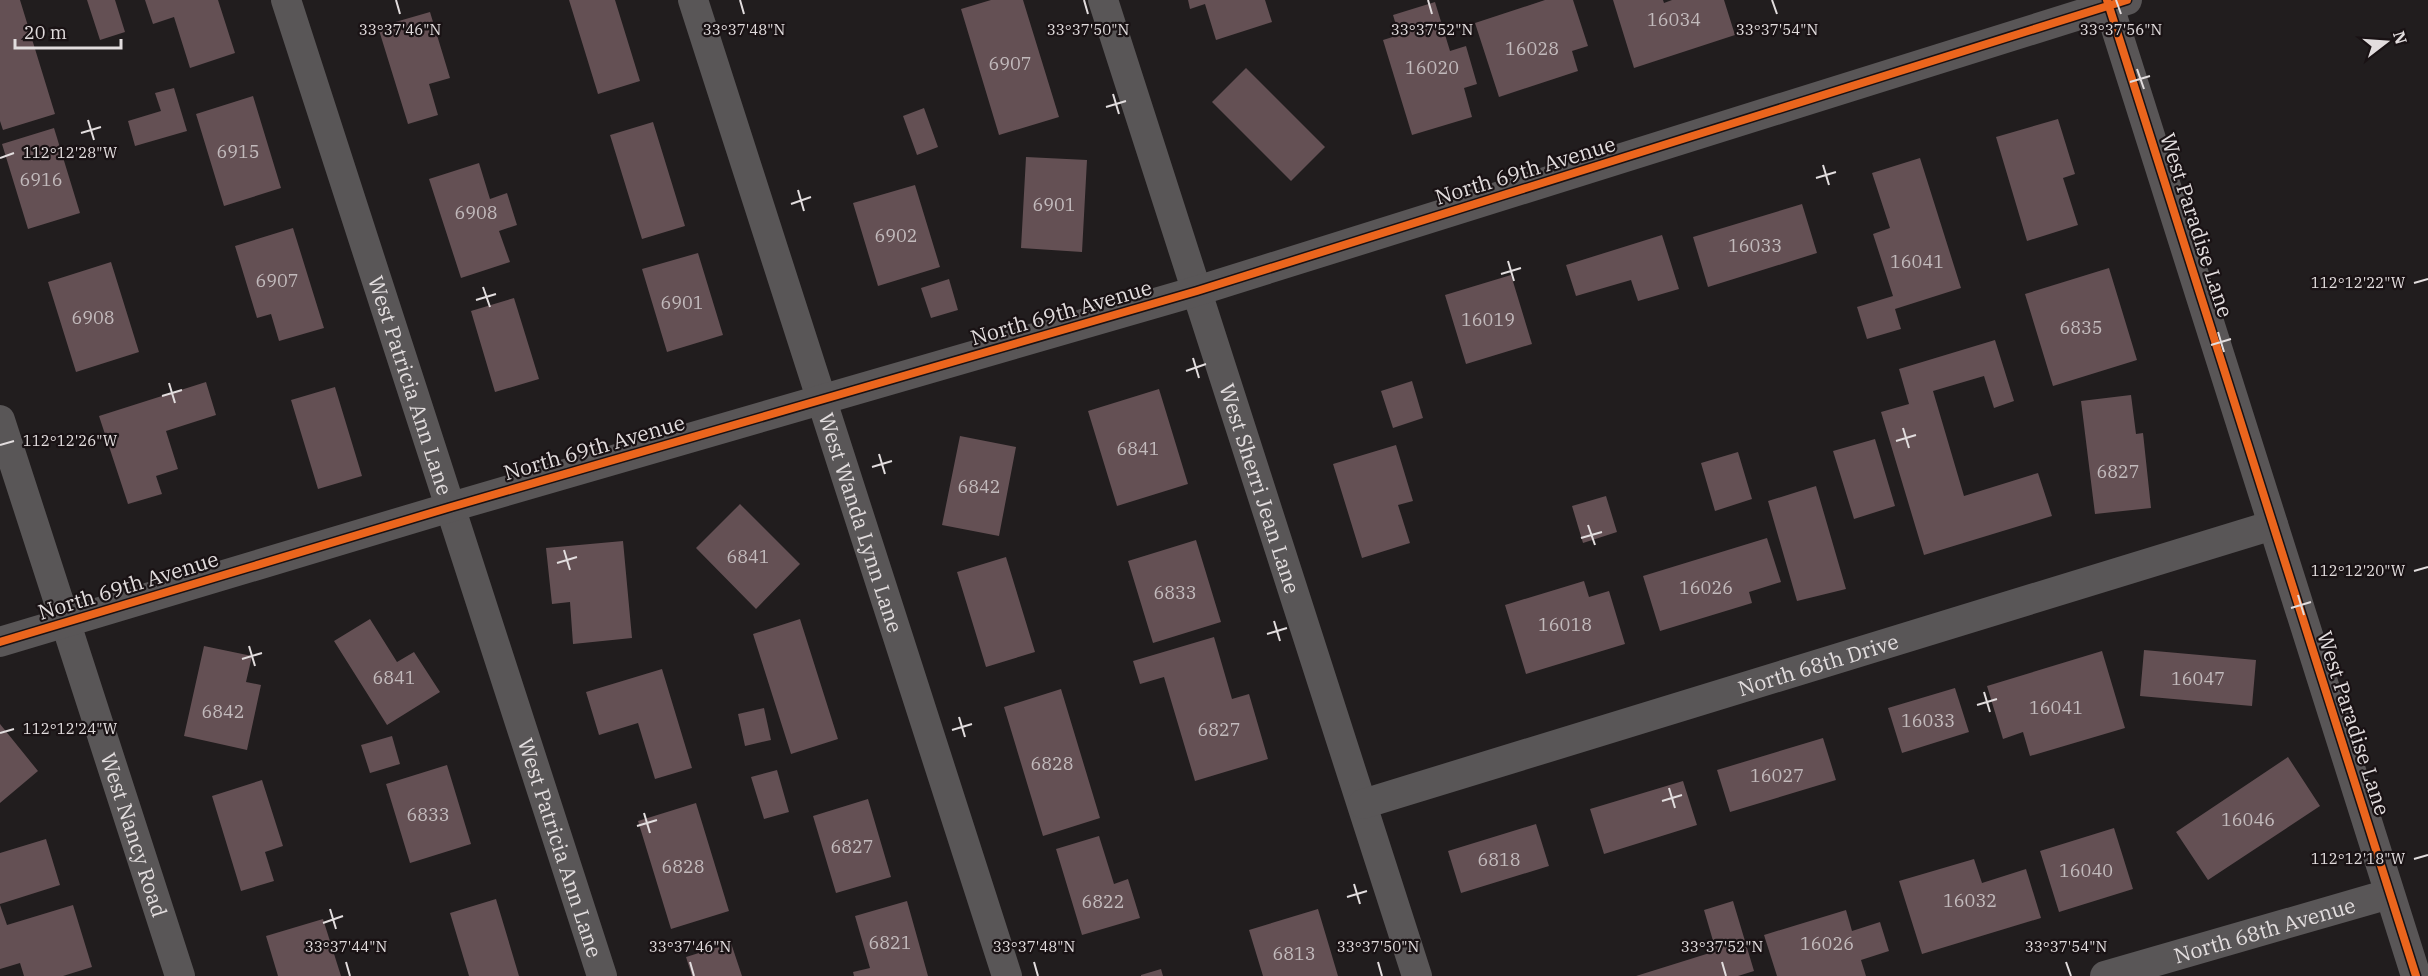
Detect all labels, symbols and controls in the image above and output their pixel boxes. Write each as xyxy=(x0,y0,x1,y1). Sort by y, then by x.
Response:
house number: 16034 xyxy=(1647,8,1701,31)
scale bar xyxy=(15,12,122,50)
north arrow xyxy=(2356,12,2416,72)
text: 33°37'46"N xyxy=(359,20,441,39)
text: 33°37'48"N xyxy=(703,20,785,39)
text: 33°37'50"N xyxy=(1047,20,1129,39)
text: 33°37'52"N xyxy=(1391,20,1473,39)
text: 33°37'54"N xyxy=(1736,20,1818,39)
text: 33°37'56"N xyxy=(2080,20,2162,39)
text: 20 m xyxy=(24,21,67,44)
text: N xyxy=(2389,29,2412,47)
house number: 16028 xyxy=(1505,37,1559,60)
house number: 6907 xyxy=(988,52,1032,75)
house number: 16020 xyxy=(1405,56,1459,79)
street label: North 69th Avenue xyxy=(1431,129,1619,211)
street label: West Paradise Lane xyxy=(2154,129,2240,321)
house number: 6915 xyxy=(216,140,260,163)
text: 112°12'28"W xyxy=(23,143,118,162)
house number: 6916 xyxy=(19,168,63,191)
house number: 6901 xyxy=(1032,193,1076,216)
house number: 6908 xyxy=(454,201,498,224)
house number: 6902 xyxy=(874,224,918,247)
house number: 16033 xyxy=(1728,234,1782,257)
house number: 16041 xyxy=(1890,250,1944,273)
house number: 6907 xyxy=(255,269,299,292)
street label: West Patricia Ann Lane xyxy=(362,272,459,499)
street label: North 69th Avenue xyxy=(967,273,1155,351)
text: 112°12'22"W xyxy=(2311,273,2406,292)
house number: 6901 xyxy=(660,291,704,314)
house number: 6908 xyxy=(71,306,115,329)
house number: 16019 xyxy=(1461,308,1515,331)
house number: 6835 xyxy=(2059,316,2103,339)
street label: West Sherri Jean Lane xyxy=(1213,380,1307,597)
street label: North 69th Avenue xyxy=(500,408,688,486)
street label: West Wanda Lynn Lane xyxy=(813,409,910,636)
text: 112°12'26"W xyxy=(23,431,118,450)
house number: 6841 xyxy=(1116,437,1160,460)
house number: 6827 xyxy=(2096,460,2140,483)
house number: 6842 xyxy=(957,475,1001,498)
street label: North 69th Avenue xyxy=(34,544,222,626)
house number: 6841 xyxy=(726,545,770,568)
text: 112°12'20"W xyxy=(2311,561,2406,580)
house number: 16026 xyxy=(1679,576,1733,599)
house number: 6833 xyxy=(1153,581,1197,604)
house number: 16018 xyxy=(1538,613,1592,636)
street label: North 68th Drive xyxy=(1734,627,1902,702)
street label: West Paradise Lane xyxy=(2311,627,2397,819)
house number: 6841 xyxy=(372,666,416,689)
house number: 16047 xyxy=(2171,667,2225,690)
house number: 16041 xyxy=(2029,696,2083,719)
house number: 6842 xyxy=(201,700,245,723)
house number: 16033 xyxy=(1901,709,1955,732)
house number: 6827 xyxy=(1197,718,1241,741)
text: 112°12'24"W xyxy=(23,719,118,738)
street label: West Patricia Ann Lane xyxy=(512,734,609,961)
street label: West Nancy Road xyxy=(95,749,174,921)
house number: 6828 xyxy=(1030,752,1074,775)
house number: 16027 xyxy=(1750,764,1804,787)
house number: 6833 xyxy=(406,803,450,826)
house number: 16046 xyxy=(2221,808,2275,831)
house number: 6827 xyxy=(830,835,874,858)
house number: 6818 xyxy=(1477,848,1521,871)
text: 112°12'18"W xyxy=(2311,849,2406,868)
house number: 6828 xyxy=(661,855,705,878)
house number: 16040 xyxy=(2059,859,2113,882)
house number: 16032 xyxy=(1943,889,1997,912)
house number: 6822 xyxy=(1081,890,1125,913)
street label: North 68th Avenue xyxy=(2171,890,2358,969)
house number: 6821 xyxy=(868,931,912,954)
house number: 16026 xyxy=(1800,932,1854,955)
text: 33°37'44"N xyxy=(305,937,387,956)
text: 33°37'46"N xyxy=(649,937,731,956)
text: 33°37'48"N xyxy=(993,937,1075,956)
text: 33°37'50"N xyxy=(1337,937,1419,956)
text: 33°37'52"N xyxy=(1681,937,1763,956)
text: 33°37'54"N xyxy=(2025,937,2107,956)
house number: 6813 xyxy=(1272,942,1316,965)

